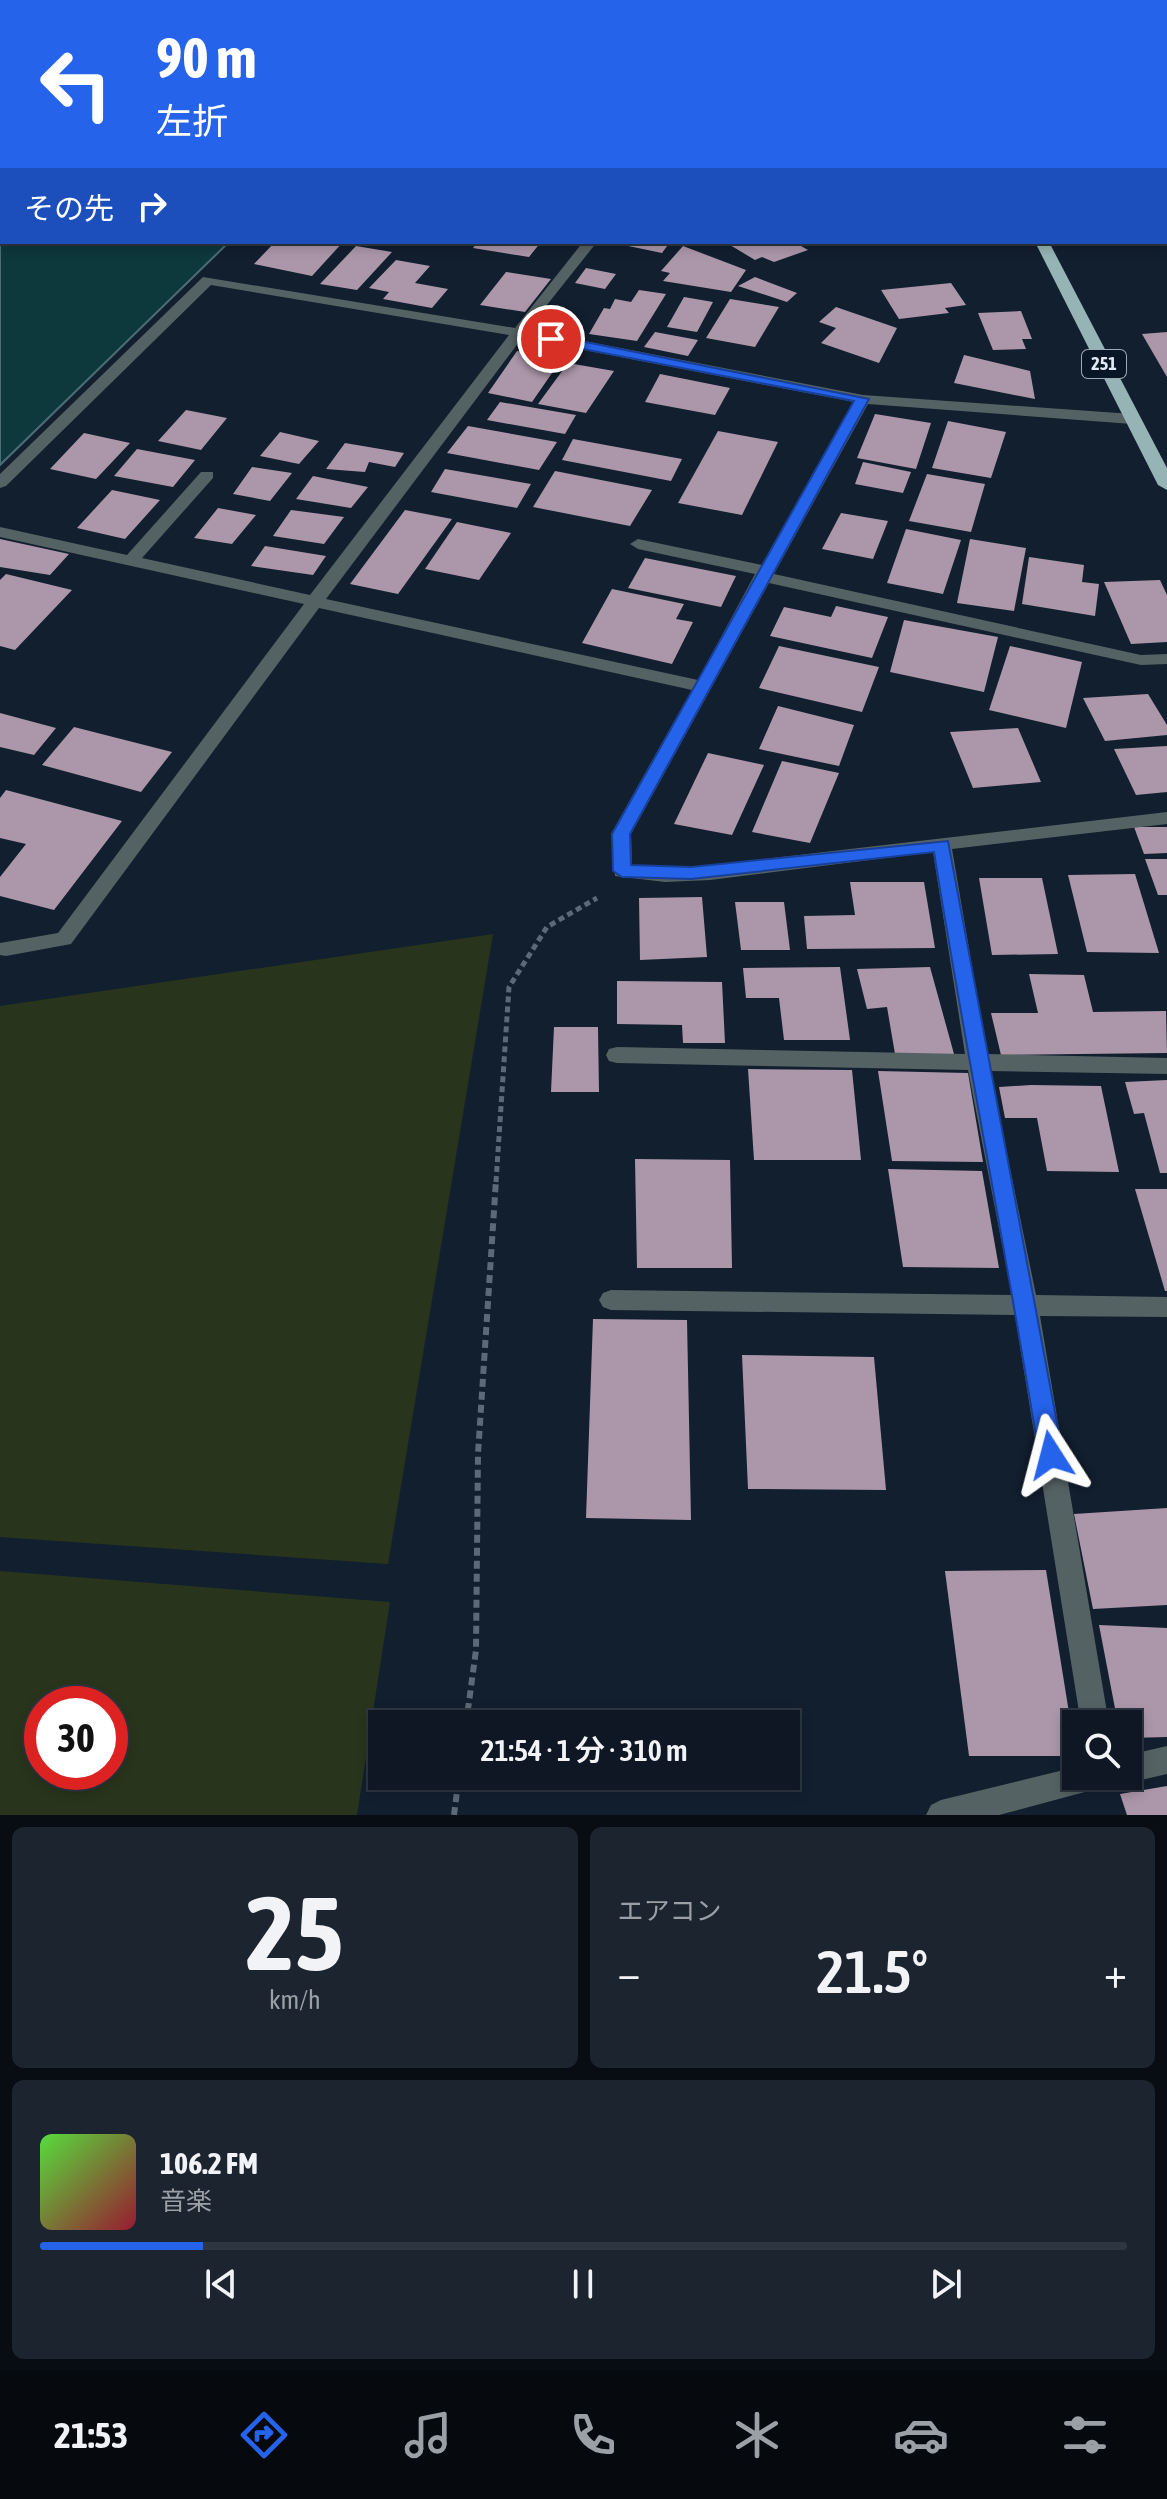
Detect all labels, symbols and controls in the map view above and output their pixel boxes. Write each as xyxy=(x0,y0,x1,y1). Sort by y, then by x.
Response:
text: 90 m xyxy=(156,26,257,90)
icon: left xyxy=(24,32,128,136)
text: 左折 xyxy=(156,100,228,142)
icon: right xyxy=(130,184,174,228)
text: その先 xyxy=(24,191,114,225)
pin xyxy=(517,305,585,373)
icon: arrive xyxy=(529,317,573,361)
road number: 251 xyxy=(1082,350,1126,378)
position arrow xyxy=(1009,1413,1093,1497)
speed limit sign: 30 xyxy=(24,1686,128,1790)
map controls xyxy=(1062,1710,1142,1790)
button: search xyxy=(1062,1710,1142,1790)
text: 21:54 · 1 分 · 310 m xyxy=(480,1733,688,1767)
text: 25 xyxy=(246,1873,344,1992)
text: エアコン xyxy=(618,1896,722,1926)
text: 21.5° xyxy=(816,1937,928,2006)
text: − xyxy=(618,1947,640,1997)
text: + xyxy=(1104,1947,1127,1997)
text: km/h xyxy=(269,1985,321,2015)
text: 106.2 FM xyxy=(160,2146,258,2180)
text: 音楽 xyxy=(160,2186,212,2216)
icon: previous xyxy=(199,2262,243,2306)
icon: pause xyxy=(561,2262,605,2306)
icon: next xyxy=(924,2262,968,2306)
icon: directions xyxy=(236,2407,292,2463)
icon: music xyxy=(400,2407,456,2463)
icon: phone xyxy=(565,2407,621,2463)
icon: climate xyxy=(729,2407,785,2463)
icon: car xyxy=(893,2407,949,2463)
icon: filters xyxy=(1057,2407,1113,2463)
text: 21:53 xyxy=(54,2414,128,2456)

